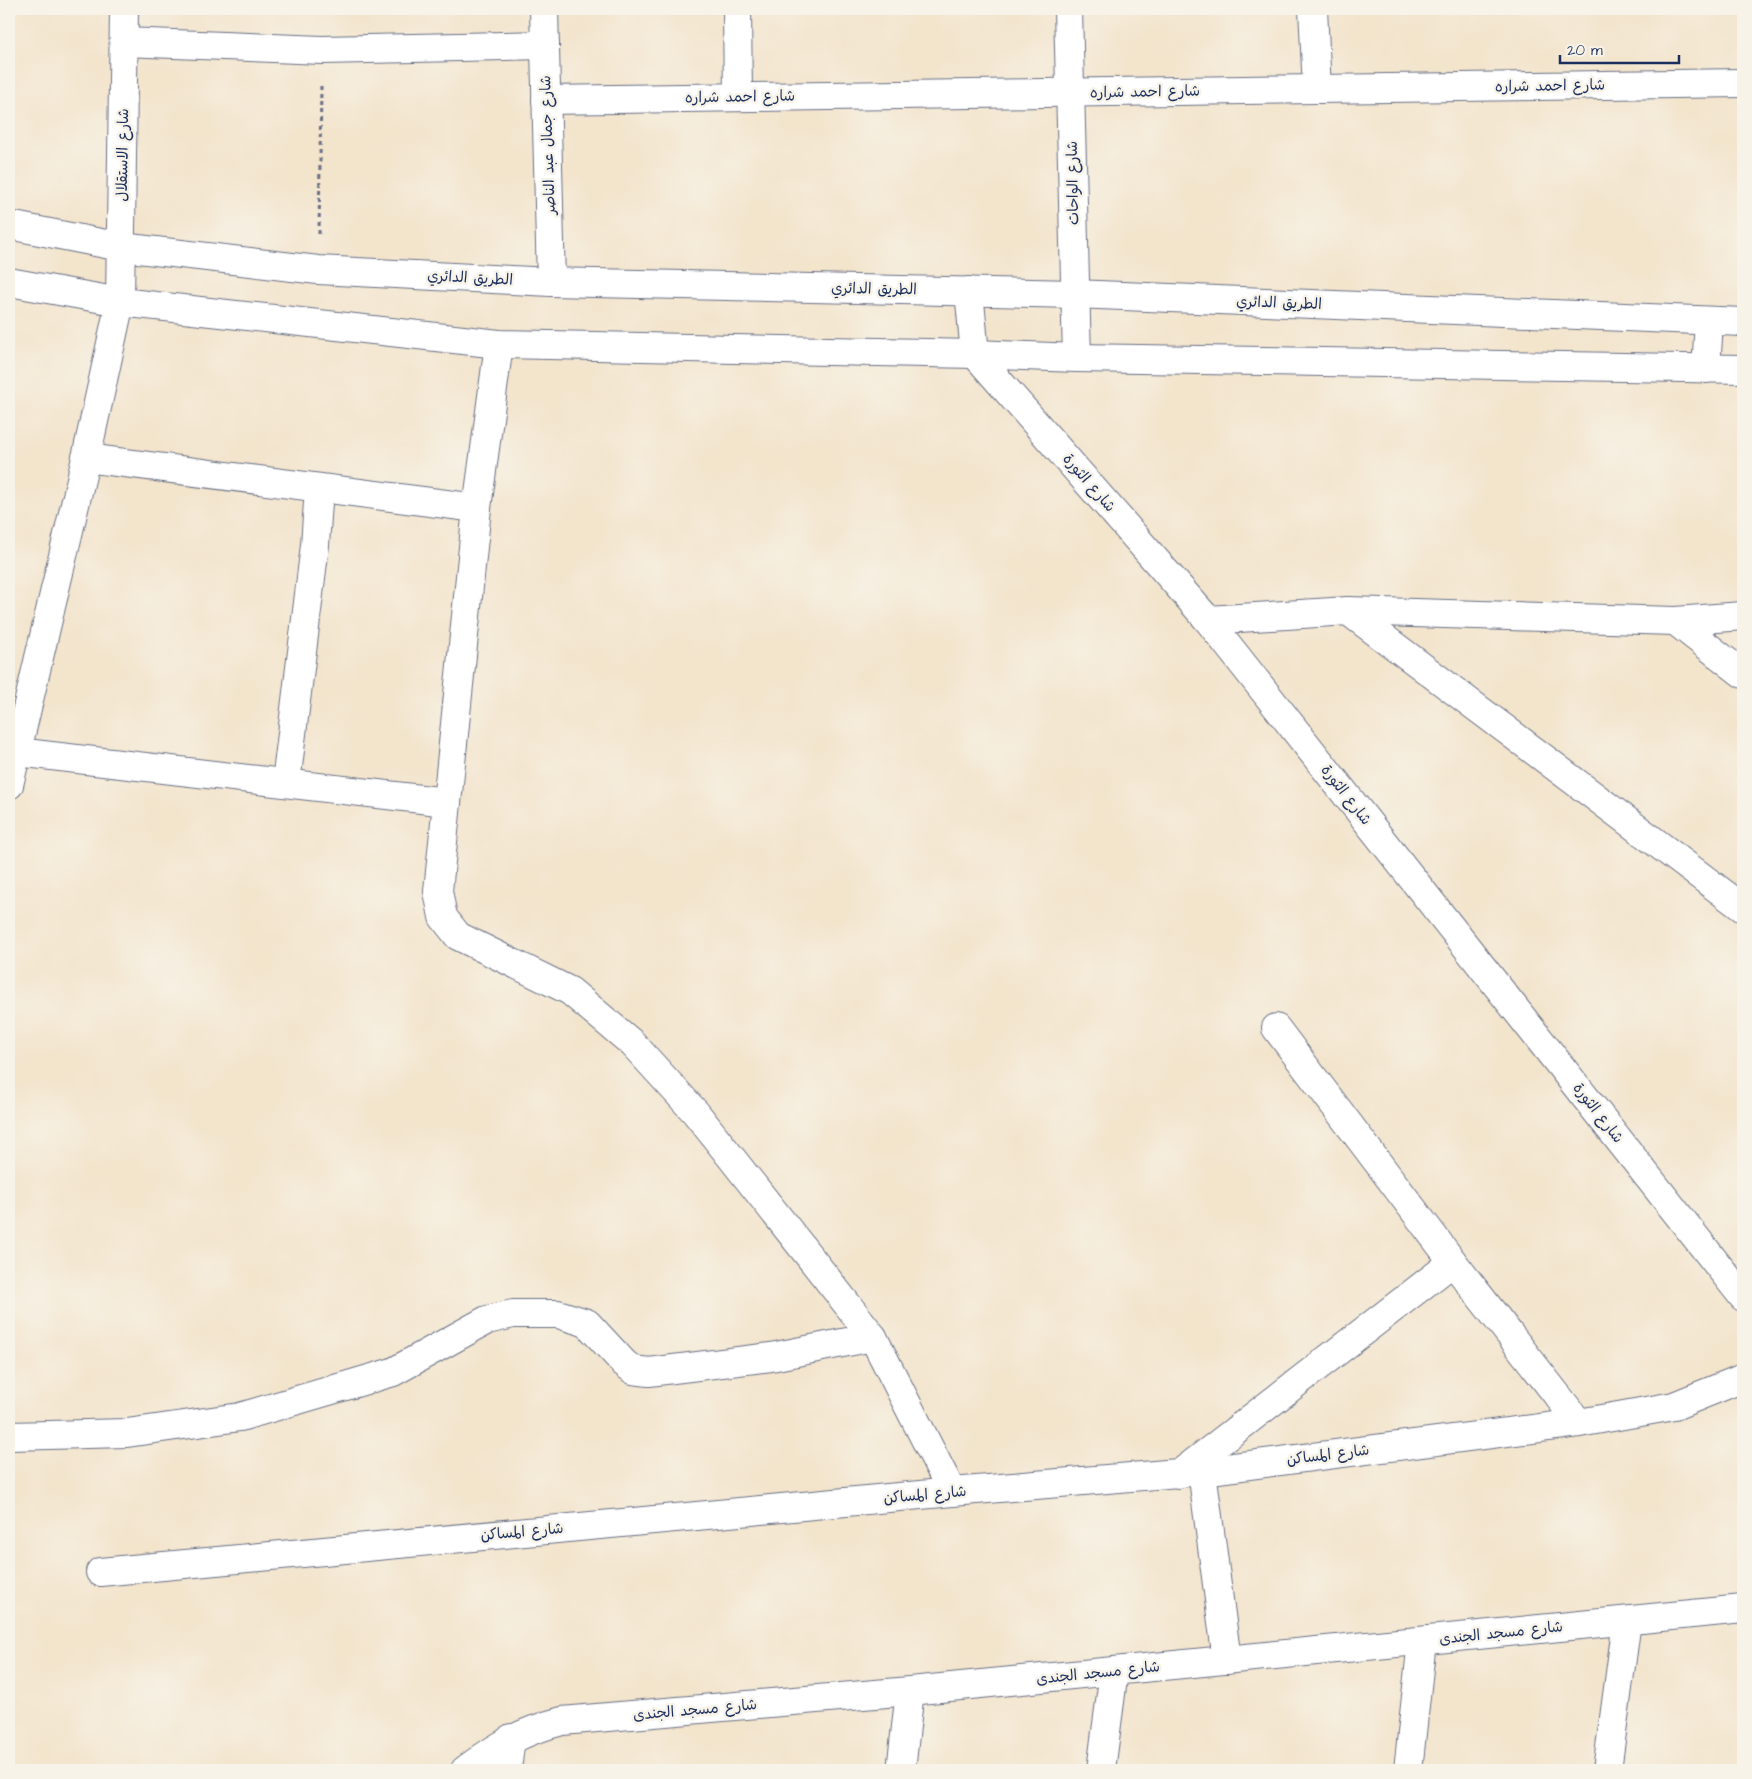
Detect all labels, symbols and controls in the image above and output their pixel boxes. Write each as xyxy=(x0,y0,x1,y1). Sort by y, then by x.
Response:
scale bar xyxy=(1560,32,1678,64)
text: 20 m xyxy=(1567,40,1603,61)
street label: شارع جمال عبد الناصر xyxy=(535,75,561,216)
street label: شارع احمد شراره xyxy=(1495,75,1605,97)
street label: شارع احمد شراره xyxy=(1090,81,1200,103)
street label: شارع احمد شراره xyxy=(685,86,795,108)
street label: شارع الاستقلال xyxy=(112,108,134,202)
street label: شارع الواحات xyxy=(1062,141,1084,225)
street label: الطريق الدائري xyxy=(427,265,513,291)
street label: الطريق الدائري xyxy=(831,278,917,300)
street label: الطريق الدائري xyxy=(1236,291,1322,315)
street label: شارع الثورة xyxy=(1058,449,1120,517)
street label: شارع الثورة xyxy=(1316,760,1376,830)
street label: شارع الثورة xyxy=(1568,1078,1628,1148)
street label: شارع المساكن xyxy=(1285,1440,1371,1470)
street label: شارع المساكن xyxy=(883,1481,967,1509)
street label: شارع المساكن xyxy=(480,1518,564,1546)
street label: شارع مسجد الجندى xyxy=(1438,1616,1564,1650)
street label: شارع مسجد الجندى xyxy=(1035,1656,1161,1690)
street label: شارع مسجد الجندى xyxy=(632,1694,758,1726)

